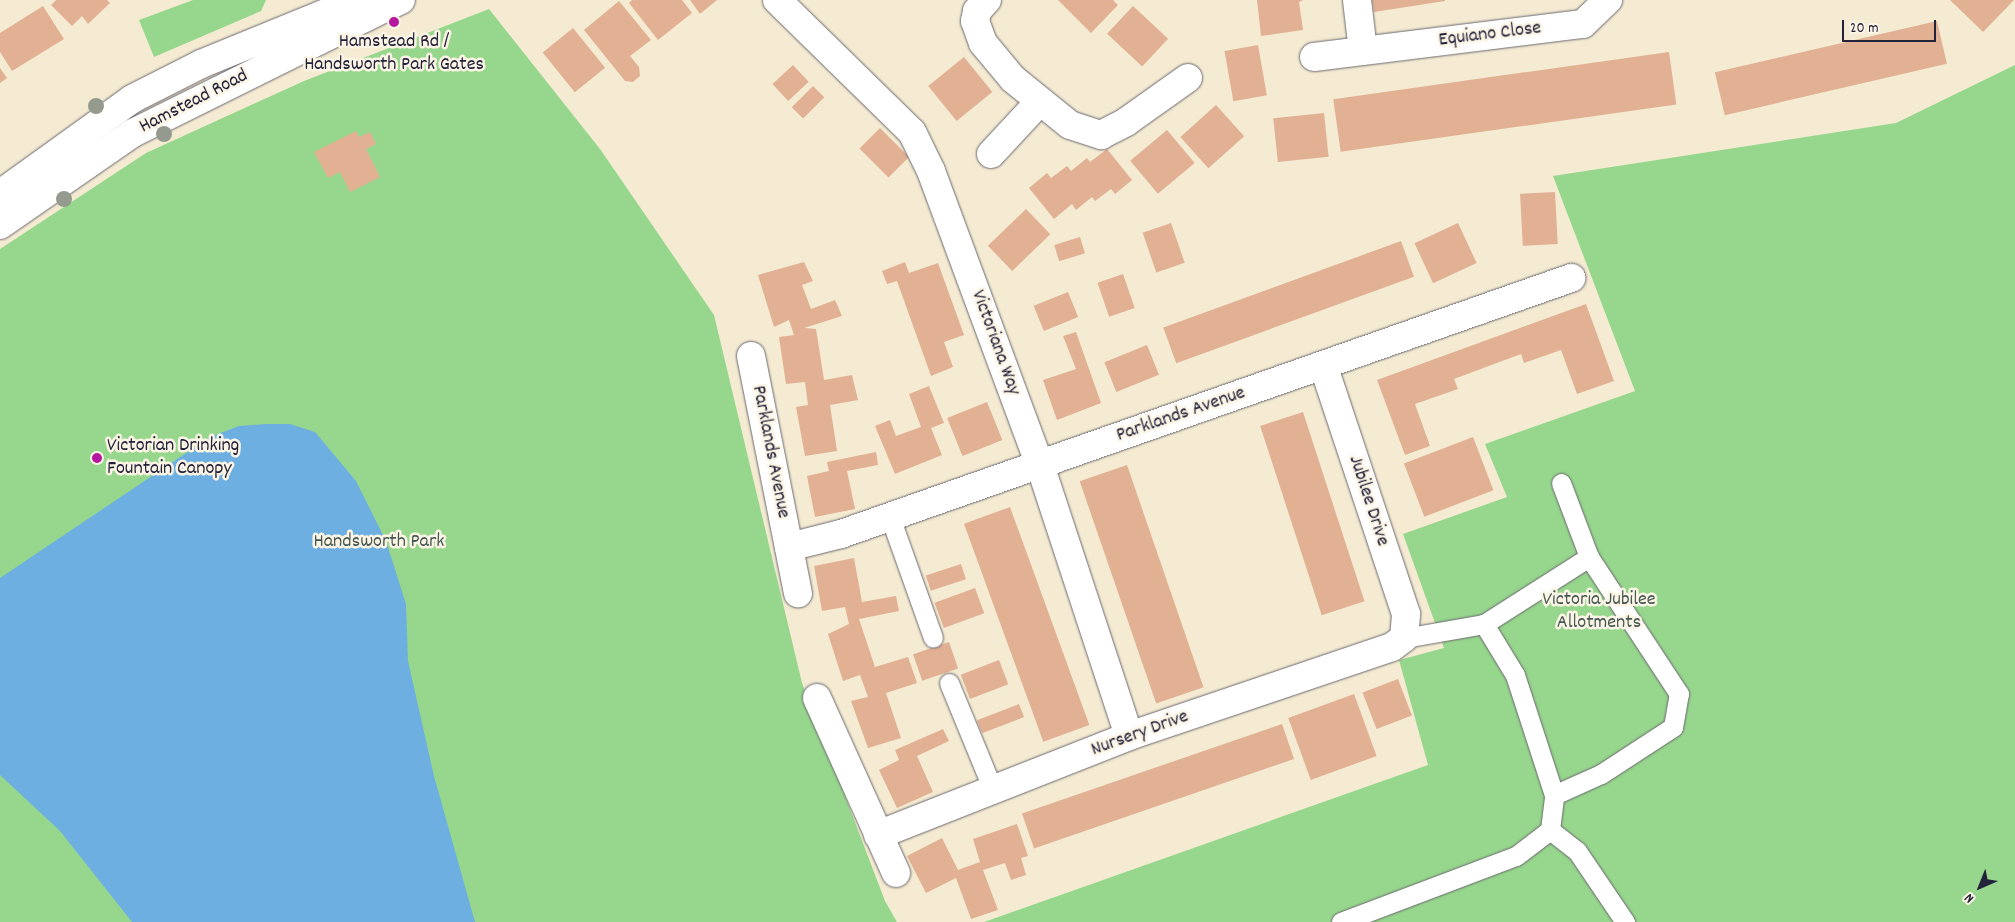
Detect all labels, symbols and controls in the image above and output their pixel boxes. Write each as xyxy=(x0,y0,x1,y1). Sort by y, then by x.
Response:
scale bar xyxy=(1845,10,1939,42)
marker: Hamstead Rd / Handsworth Park Gates xyxy=(388,16,400,28)
street label: Equiano Close xyxy=(1437,17,1543,53)
text: 20 m xyxy=(1850,18,1878,40)
place label: Hamstead Rd / Handsworth Park Gates xyxy=(304,30,484,77)
street label: Hamstead Road xyxy=(136,64,252,140)
street label: Victoriana Way xyxy=(965,287,1025,399)
street label: Parklands Avenue xyxy=(1113,382,1249,448)
street label: Parklands Avenue xyxy=(745,384,795,520)
place label: Victorian Drinking Fountain Canopy xyxy=(107,434,239,481)
marker: Victorian Drinking Fountain Canopy xyxy=(91,452,103,464)
street label: Jubilee Drive xyxy=(1342,453,1394,549)
park label: Handsworth Park xyxy=(313,530,445,554)
park label: Victoria Jubilee Allotments xyxy=(1542,588,1656,635)
street label: Nursery Drive xyxy=(1088,705,1192,763)
north arrow xyxy=(1955,862,2005,912)
text: N xyxy=(1960,888,1979,907)

